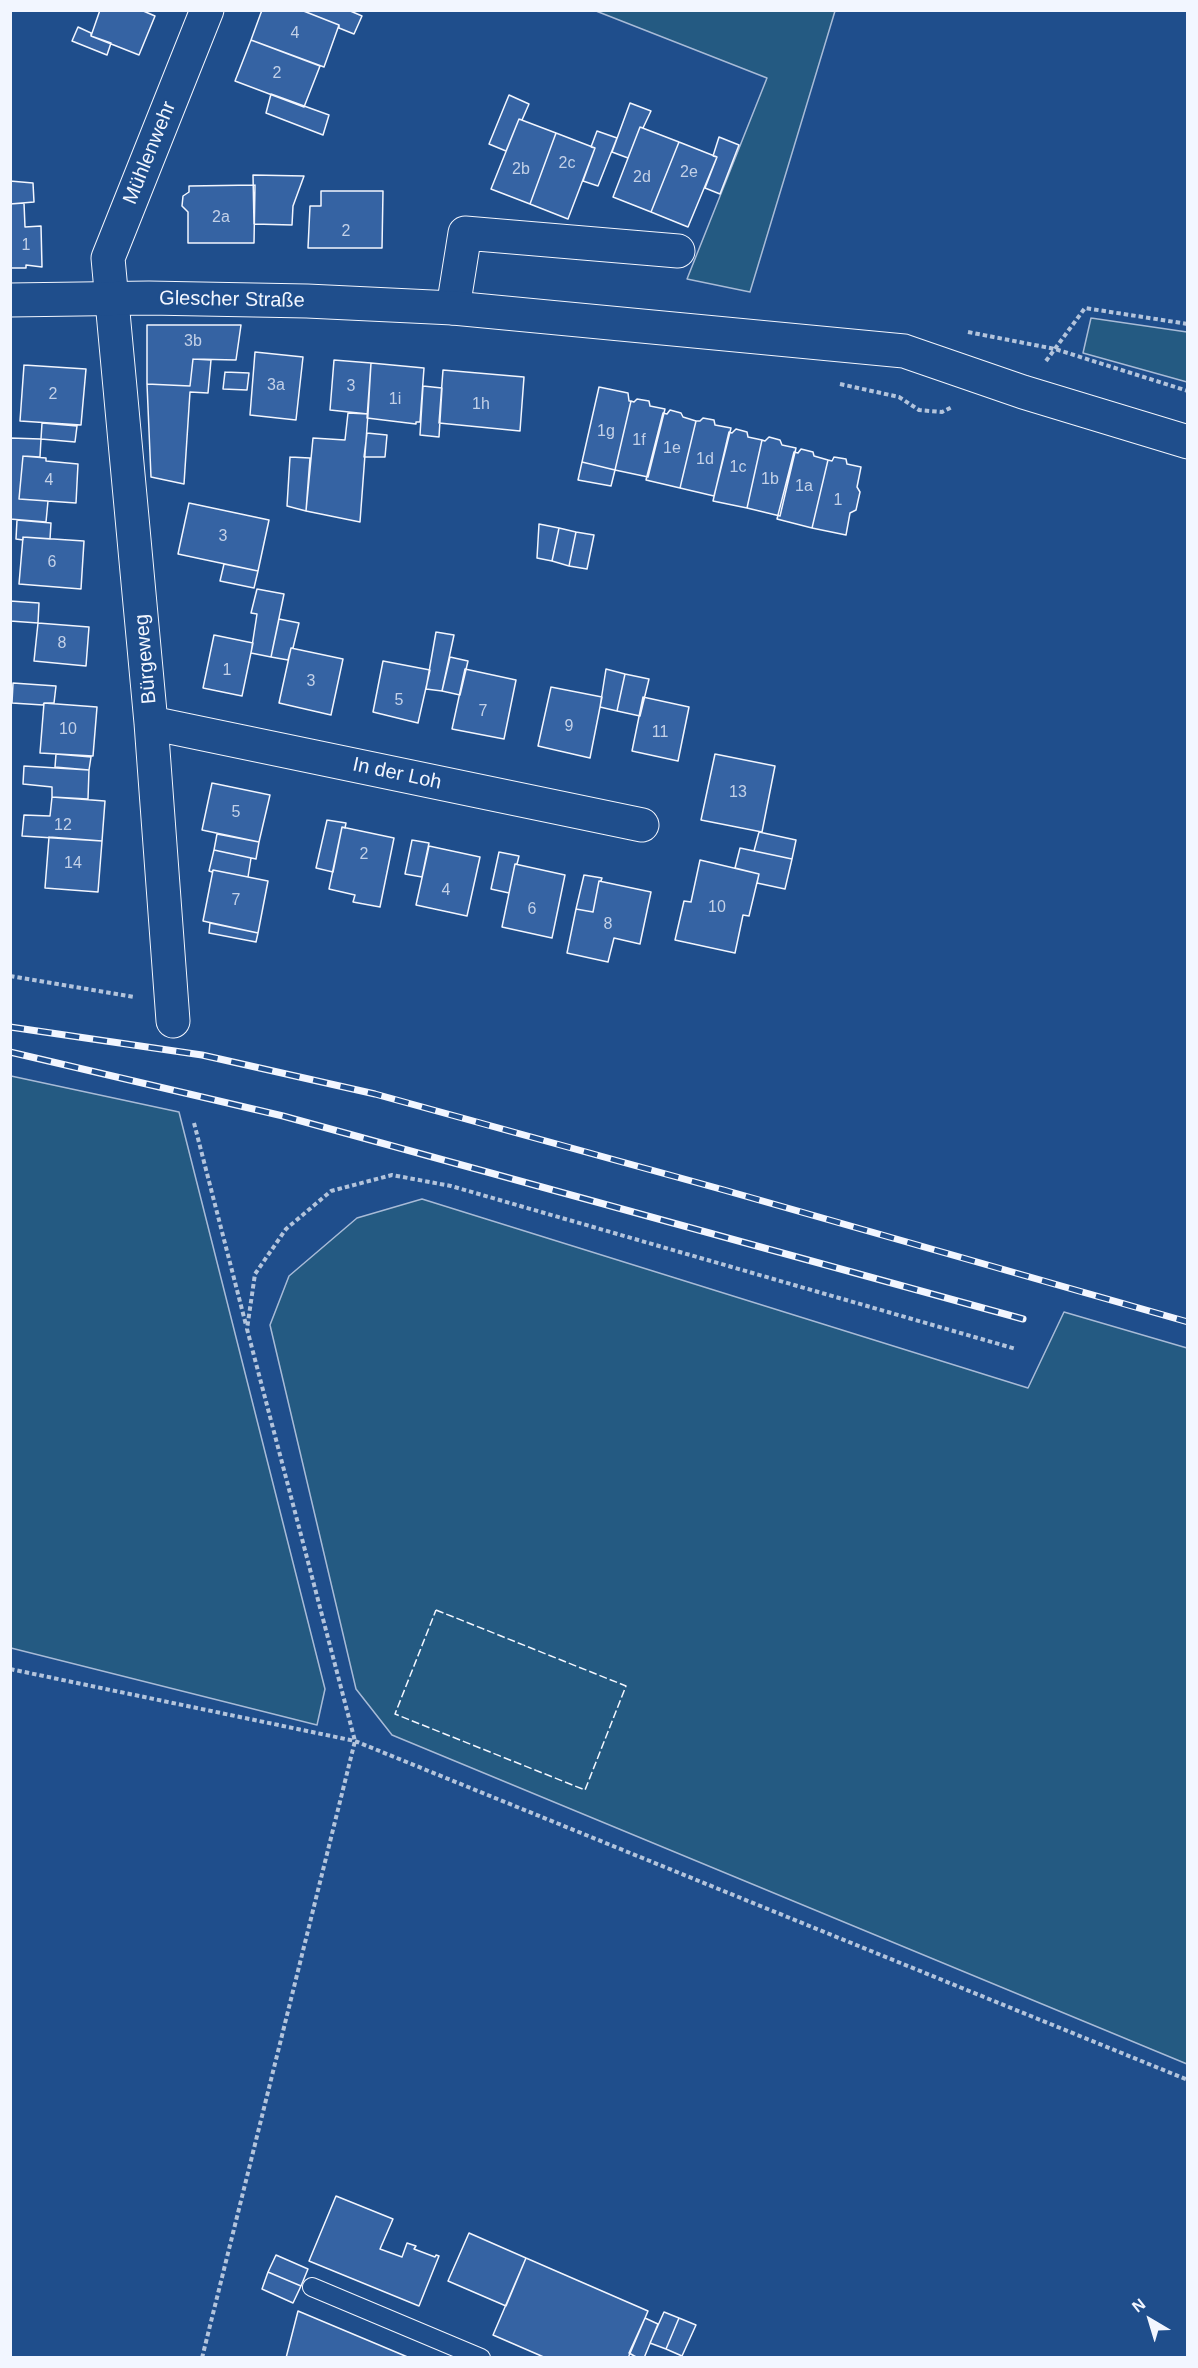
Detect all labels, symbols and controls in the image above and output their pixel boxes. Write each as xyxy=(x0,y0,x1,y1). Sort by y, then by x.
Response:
house number: 4 xyxy=(291,24,299,44)
house number: 2 xyxy=(273,64,281,84)
street label: Mühlenwehr xyxy=(118,98,182,208)
house number: 2c xyxy=(559,154,575,174)
house number: 2b xyxy=(512,160,530,180)
house number: 2e xyxy=(680,163,698,183)
house number: 2d xyxy=(633,168,651,188)
house number: 2a xyxy=(212,208,230,228)
house number: 2 xyxy=(342,222,350,242)
house number: 1 xyxy=(22,236,30,256)
street label: Glescher Straße xyxy=(159,287,305,313)
house number: 3b xyxy=(184,332,202,352)
house number: 3a xyxy=(267,376,285,396)
house number: 3 xyxy=(347,377,355,397)
house number: 2 xyxy=(49,385,57,405)
house number: 1i xyxy=(389,390,401,410)
house number: 1h xyxy=(472,395,490,415)
house number: 1g xyxy=(597,422,615,442)
house number: 1f xyxy=(632,431,646,451)
house number: 1e xyxy=(663,439,681,459)
house number: 1d xyxy=(696,450,714,470)
house number: 1c xyxy=(730,458,746,478)
house number: 1b xyxy=(761,470,779,490)
house number: 4 xyxy=(45,471,53,491)
house number: 1a xyxy=(795,477,813,497)
house number: 1 xyxy=(834,491,842,511)
house number: 3 xyxy=(219,527,227,547)
house number: 6 xyxy=(48,553,56,573)
street label: Bürgeweg xyxy=(130,613,162,705)
house number: 8 xyxy=(58,634,66,654)
house number: 1 xyxy=(223,661,231,681)
house number: 3 xyxy=(307,672,315,692)
house number: 5 xyxy=(395,691,403,711)
house number: 7 xyxy=(479,702,487,722)
house number: 9 xyxy=(565,717,573,737)
house number: 10 xyxy=(59,720,77,740)
house number: 11 xyxy=(652,723,668,743)
street label: In der Loh xyxy=(350,753,444,795)
house number: 13 xyxy=(729,783,747,803)
house number: 5 xyxy=(232,803,240,823)
house number: 12 xyxy=(54,816,72,836)
house number: 2 xyxy=(360,845,368,865)
house number: 14 xyxy=(64,854,82,874)
house number: 4 xyxy=(442,881,450,901)
house number: 7 xyxy=(232,891,240,911)
house number: 10 xyxy=(708,898,726,918)
house number: 6 xyxy=(528,900,536,920)
house number: 8 xyxy=(604,915,612,935)
north arrow xyxy=(1120,2290,1180,2350)
text: N xyxy=(1129,2295,1148,2316)

